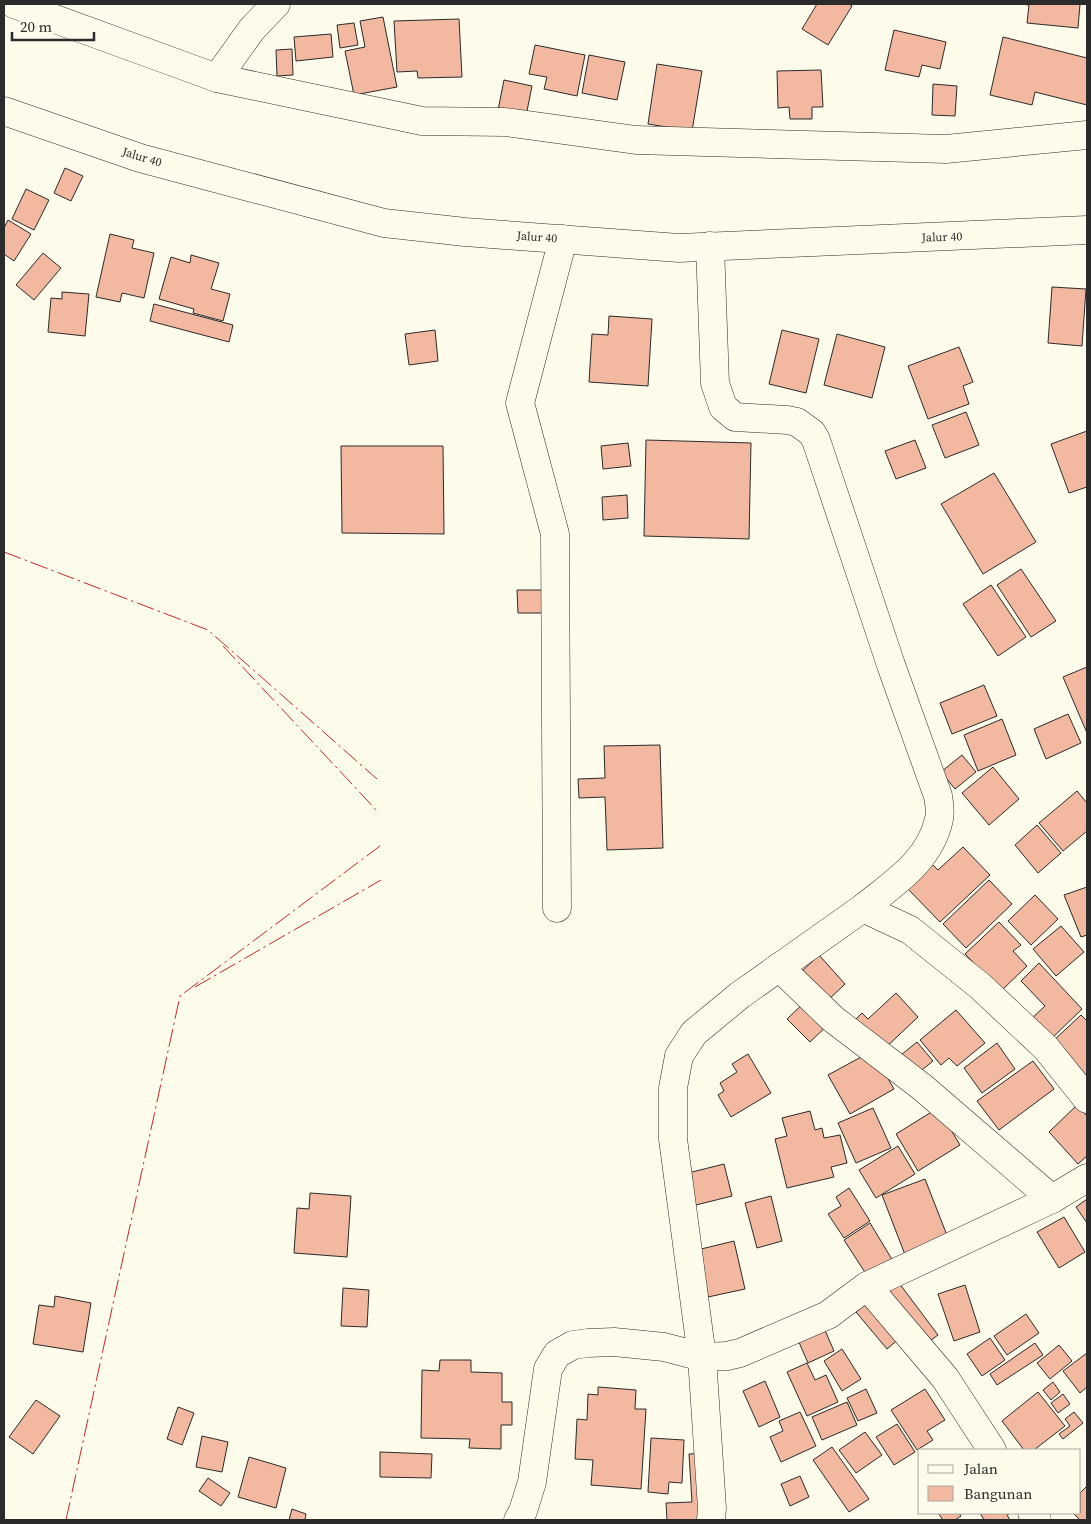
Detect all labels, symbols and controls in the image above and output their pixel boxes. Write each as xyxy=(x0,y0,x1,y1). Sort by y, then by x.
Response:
scale bar xyxy=(12,10,95,42)
text: 20 m xyxy=(20,16,52,37)
street label: Jalur 40 xyxy=(119,143,164,171)
street label: Jalur 40 xyxy=(515,228,558,246)
street label: Jalur 40 xyxy=(920,228,963,246)
legend xyxy=(918,1449,1081,1514)
text: Jalan xyxy=(963,1458,998,1479)
text: Bangunan xyxy=(964,1483,1032,1504)

